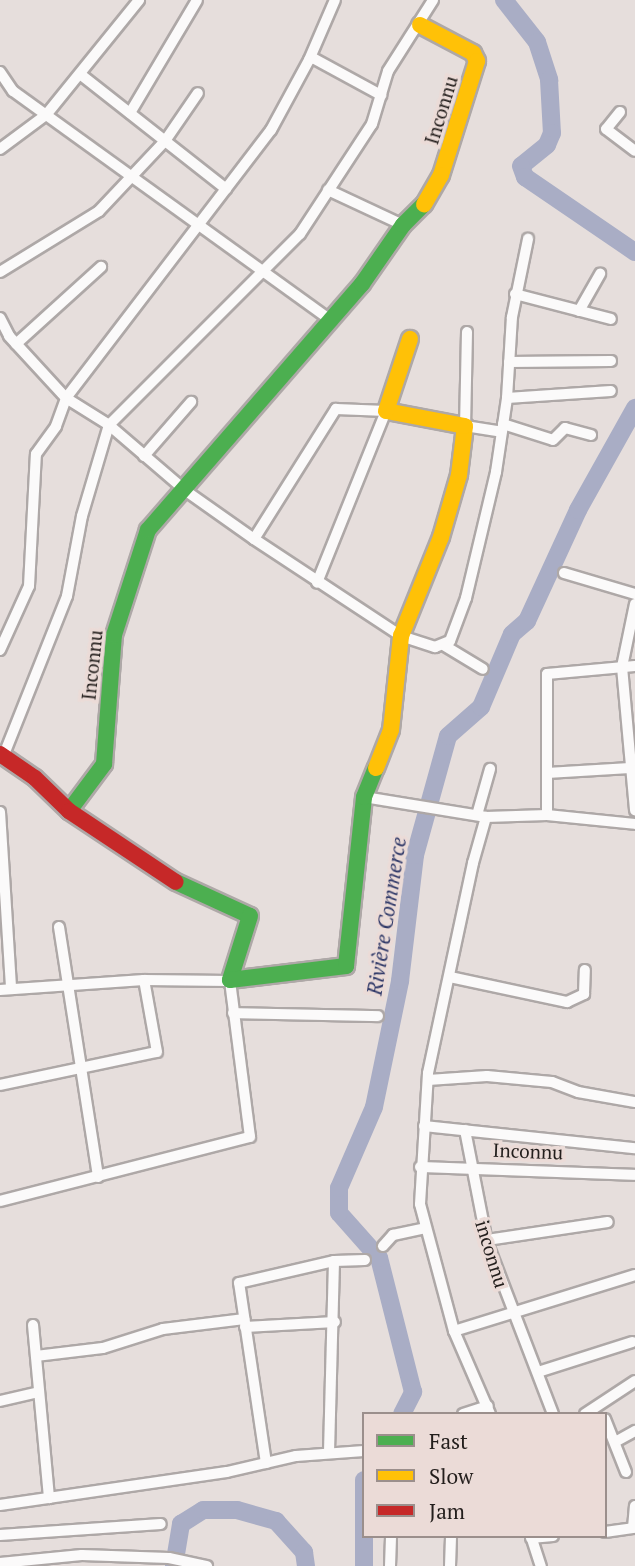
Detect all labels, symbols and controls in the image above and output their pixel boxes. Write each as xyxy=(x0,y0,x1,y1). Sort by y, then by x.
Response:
street label: Inconnu xyxy=(420,73,462,147)
street label: Inconnu xyxy=(77,629,107,701)
water label: Rivière Commerce xyxy=(361,835,411,997)
street label: Inconnu xyxy=(492,1138,564,1164)
street label: inconnu xyxy=(471,1217,513,1291)
legend xyxy=(362,1412,607,1538)
text: Fast xyxy=(429,1427,468,1455)
text: Slow xyxy=(429,1462,473,1490)
text: Jam xyxy=(429,1497,465,1525)

